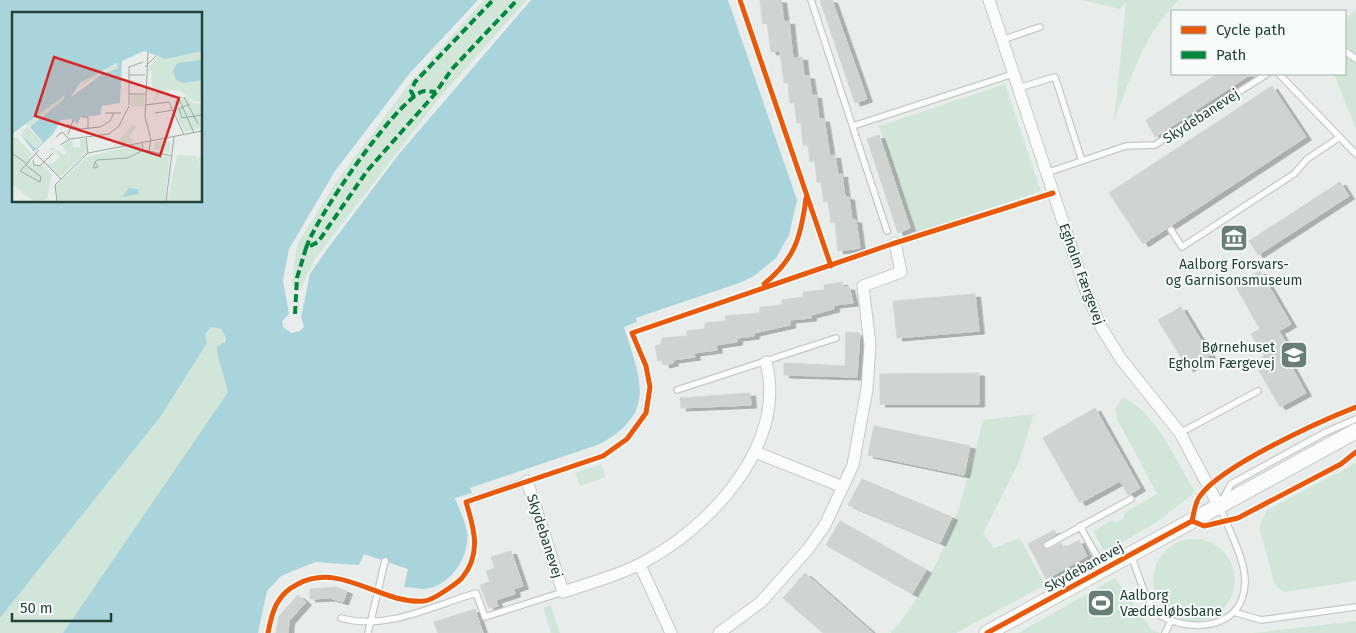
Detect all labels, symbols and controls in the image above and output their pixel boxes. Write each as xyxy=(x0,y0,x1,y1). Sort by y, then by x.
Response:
legend xyxy=(1171,10,1346,75)
inset map xyxy=(12,12,202,202)
text: Cycle path xyxy=(1216,21,1286,39)
text: Path xyxy=(1216,46,1246,64)
street label: Skydebanevej xyxy=(1160,85,1243,147)
street label: Egholm Færgevej xyxy=(1055,221,1108,327)
museum icon: Aalborg Forsvars- og Garnisonsmuseum xyxy=(1219,223,1249,253)
place label: Aalborg Forsvars- og Garnisonsmuseum xyxy=(1165,256,1303,289)
place label: Børnehuset Egholm Færgevej xyxy=(1168,339,1276,372)
school or university icon: Børnehuset Egholm Færgevej xyxy=(1279,340,1309,370)
street label: Skydebanevej xyxy=(523,492,566,580)
street label: Skydebanevej xyxy=(1042,539,1127,596)
place label: Aalborg Væddeløbsbane xyxy=(1120,587,1222,620)
sports icon: Aalborg Væddeløbsbane xyxy=(1086,588,1116,618)
scale bar xyxy=(12,590,111,622)
text: 50 m xyxy=(20,599,53,617)

